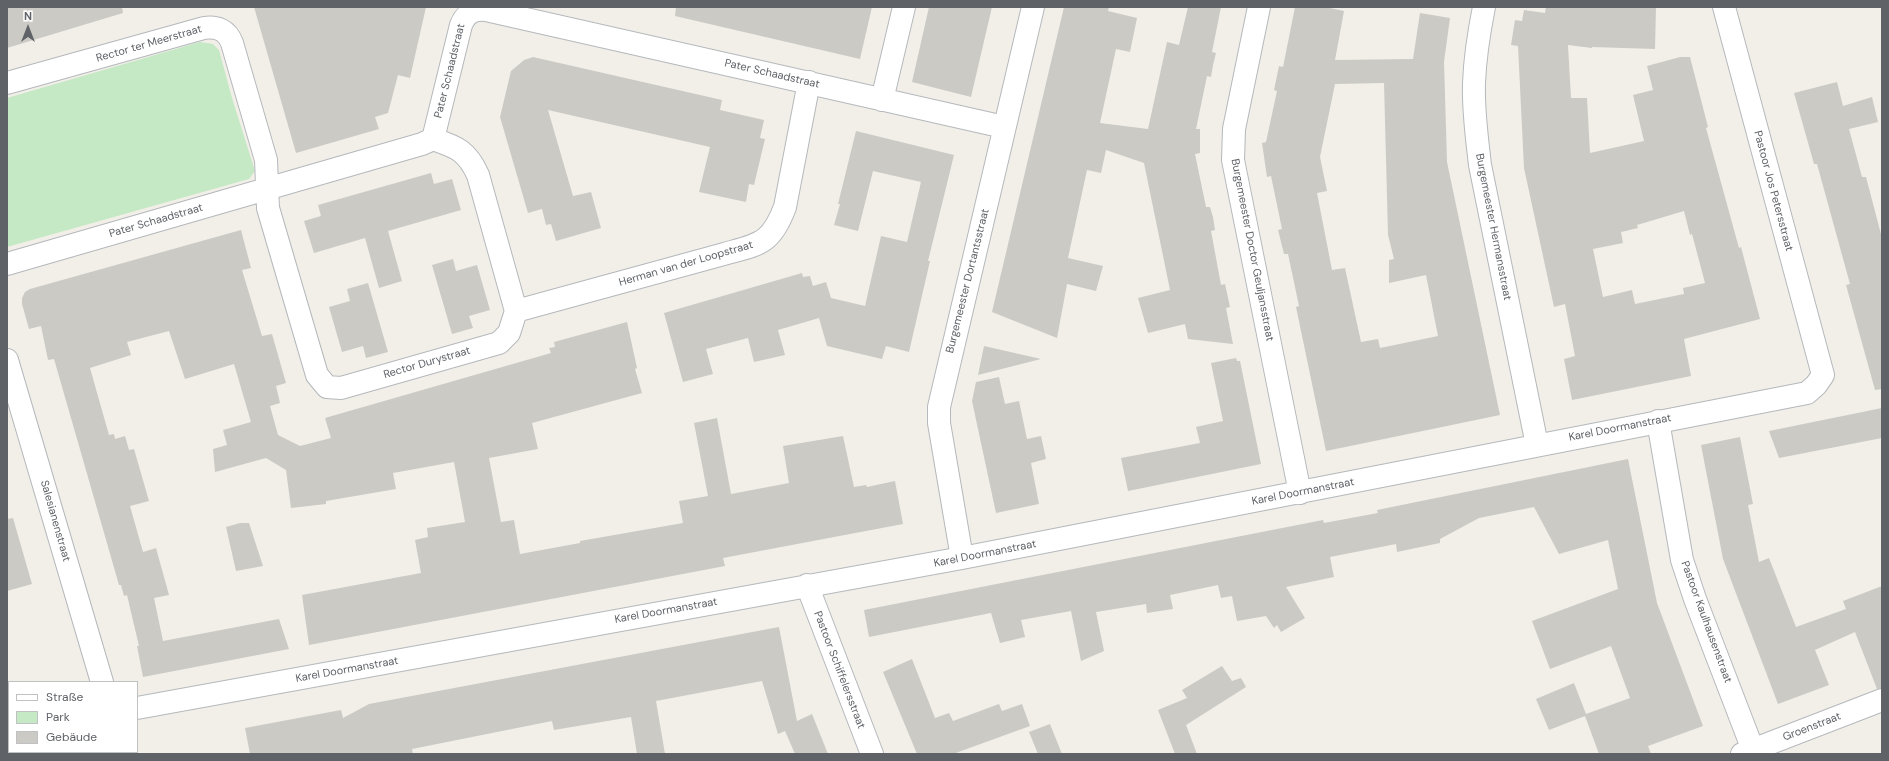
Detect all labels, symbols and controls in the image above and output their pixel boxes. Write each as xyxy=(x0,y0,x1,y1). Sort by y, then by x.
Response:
north arrow xyxy=(8,8,48,48)
text: N xyxy=(24,9,32,23)
street label: Pater Schaadstraat xyxy=(432,22,468,120)
street label: Rector ter Meerstraat xyxy=(95,23,203,65)
street label: Pater Schaadstraat xyxy=(723,57,821,91)
street label: Pastoor Jos Petersstraat xyxy=(1751,129,1795,253)
street label: Burgemeester Hermansstraat xyxy=(1472,152,1514,302)
street label: Burgemeester Doctor Geuljansstraat xyxy=(1228,158,1276,342)
street label: Pater Schaadstraat xyxy=(108,201,204,241)
street label: Burgemeester Dortantsstraat xyxy=(944,207,992,355)
street label: Herman van der Loopstraat xyxy=(617,238,755,290)
street label: Rector Durystraat xyxy=(382,344,472,382)
street label: Karel Doormanstraat xyxy=(1568,412,1672,444)
street label: Karel Doormanstraat xyxy=(1251,476,1355,508)
street label: Salesianenstraat xyxy=(37,479,73,563)
street label: Karel Doormanstraat xyxy=(933,538,1037,570)
street label: Pastoor Kaulhausenstraat xyxy=(1678,559,1734,685)
street label: Karel Doormanstraat xyxy=(614,595,718,627)
street label: Pastoor Schiffelersstraat xyxy=(810,609,868,731)
street label: Karel Doormanstraat xyxy=(295,654,399,686)
legend xyxy=(8,681,138,753)
text: Straße xyxy=(46,689,83,705)
text: Park xyxy=(46,709,70,725)
street label: Groenstraat xyxy=(1781,710,1843,744)
text: Gebäude xyxy=(46,729,97,745)

